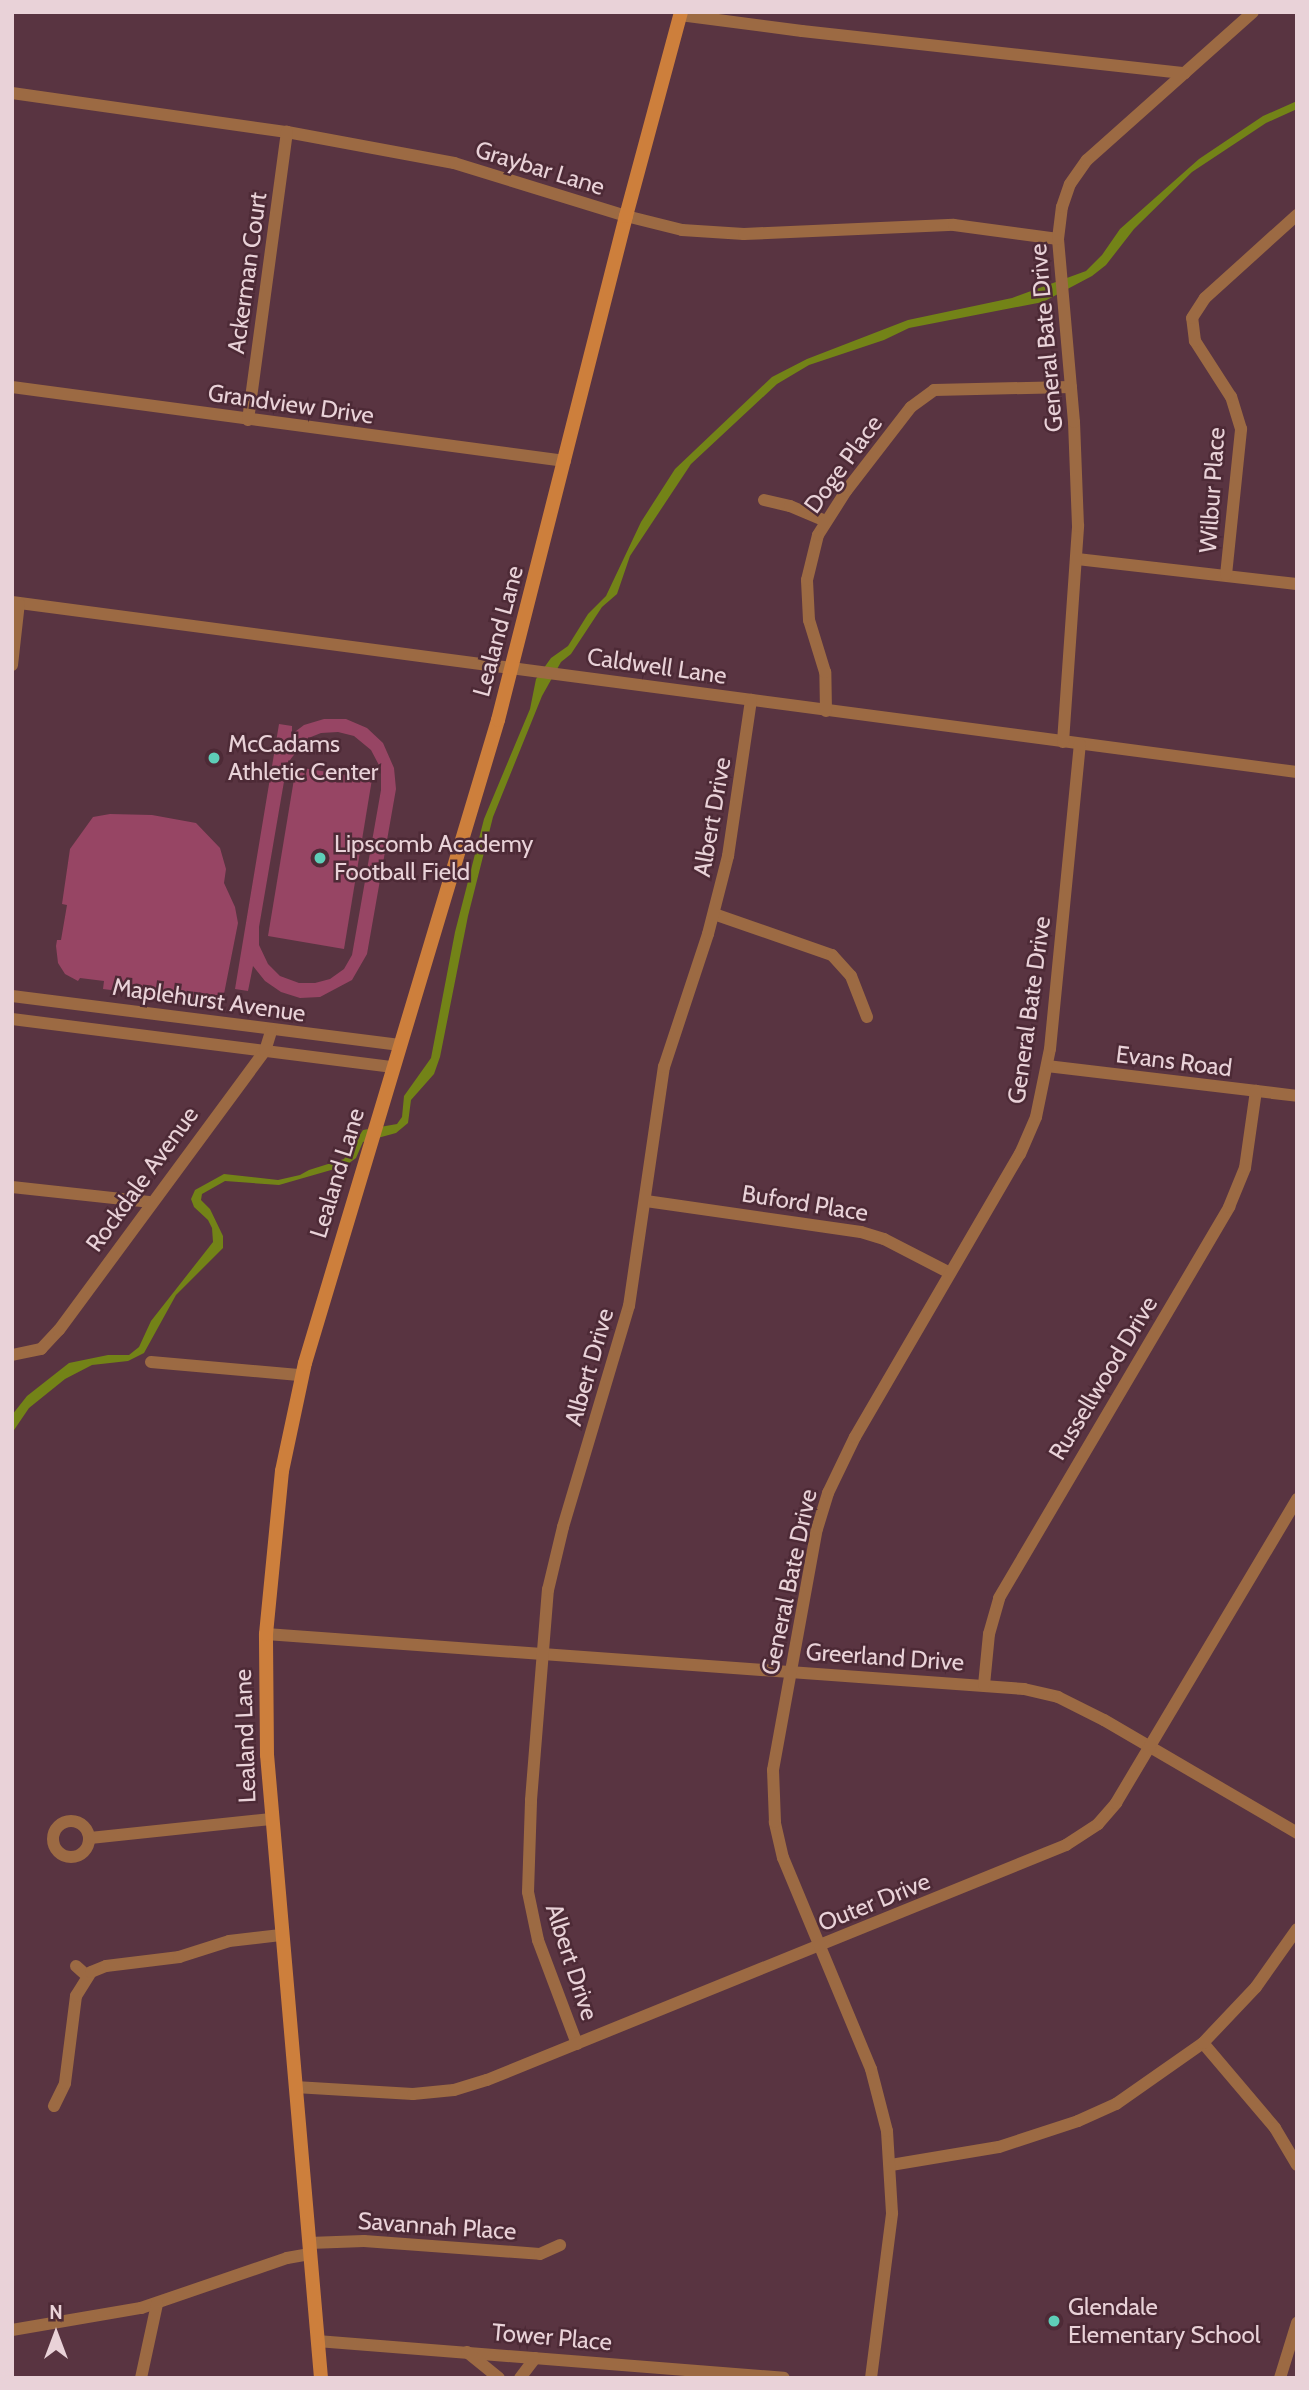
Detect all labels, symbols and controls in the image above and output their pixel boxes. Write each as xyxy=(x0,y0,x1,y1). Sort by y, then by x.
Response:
street label: Graybar Lane xyxy=(472,135,608,201)
street label: Ackerman Court xyxy=(221,190,273,356)
street label: General Bate Drive xyxy=(1023,243,1069,433)
street label: Grandview Drive xyxy=(206,378,376,430)
street label: Doge Place xyxy=(798,409,888,519)
street label: Wilbur Place xyxy=(1193,426,1231,554)
street label: Lealand Lane xyxy=(467,562,529,700)
street label: Caldwell Lane xyxy=(585,642,729,690)
place label: McCadams Athletic Center xyxy=(228,730,378,786)
marker: McCadams Athletic Center xyxy=(206,750,222,766)
street label: Albert Drive xyxy=(687,755,737,879)
place label: Lipscomb Academy Football Field xyxy=(334,830,533,886)
marker: Lipscomb Academy Football Field xyxy=(312,850,328,866)
street label: General Bate Drive xyxy=(1002,914,1056,1106)
street label: Maplehurst Avenue xyxy=(111,972,307,1028)
street label: Evans Road xyxy=(1114,1040,1234,1082)
street label: Rockdale Avenue xyxy=(80,1101,204,1257)
street label: Lealand Lane xyxy=(304,1105,370,1241)
street label: Buford Place xyxy=(740,1179,870,1227)
street label: Russellwood Drive xyxy=(1043,1291,1163,1465)
street label: Albert Drive xyxy=(559,1305,619,1429)
street label: General Bate Drive xyxy=(755,1487,823,1677)
street label: Greerland Drive xyxy=(805,1637,965,1677)
street label: Lealand Lane xyxy=(228,1668,262,1804)
street label: Outer Drive xyxy=(814,1867,934,1937)
street label: Albert Drive xyxy=(540,1900,604,2024)
street label: Savannah Place xyxy=(357,2206,517,2246)
place label: Glendale Elementary School xyxy=(1068,2293,1260,2349)
north arrow xyxy=(21,2299,91,2369)
text: N xyxy=(49,2301,63,2324)
marker: Glendale Elementary School xyxy=(1046,2313,1062,2329)
street label: Tower Place xyxy=(491,2317,613,2357)

